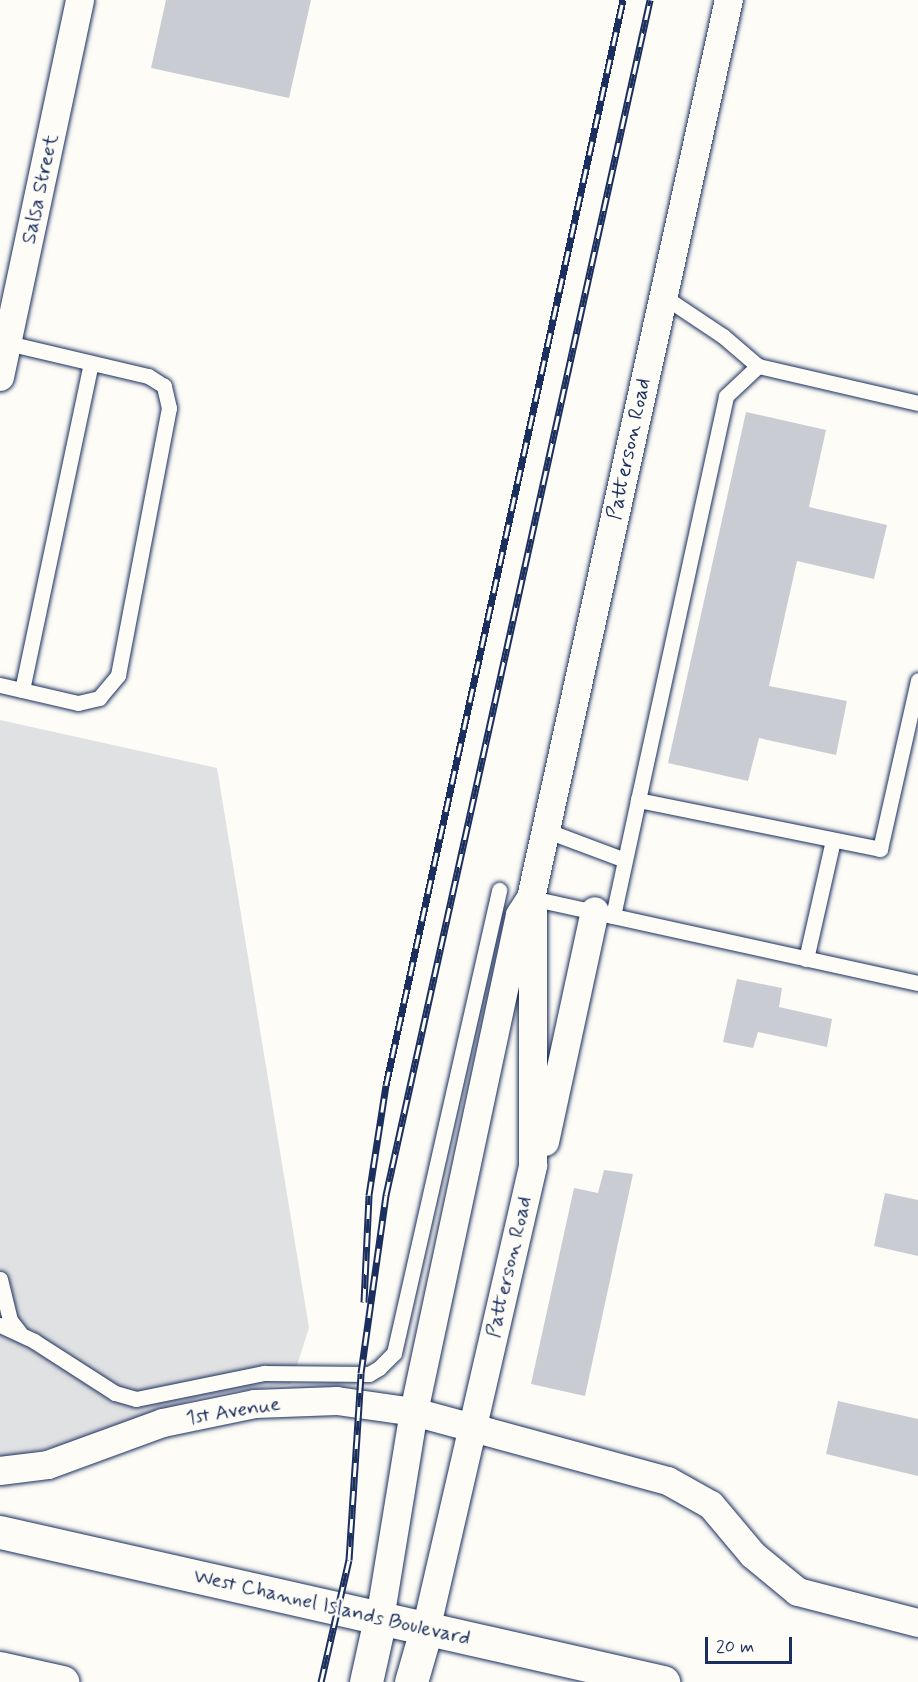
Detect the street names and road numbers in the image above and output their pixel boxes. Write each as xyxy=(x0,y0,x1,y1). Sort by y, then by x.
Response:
street label: Salsa Street xyxy=(16,132,64,246)
street label: Patterson Road xyxy=(602,376,656,522)
street label: Patterson Road xyxy=(480,1194,538,1340)
street label: 1st Avenue xyxy=(184,1391,282,1431)
street label: West Channel Islands Boulevard xyxy=(187,1562,477,1652)

